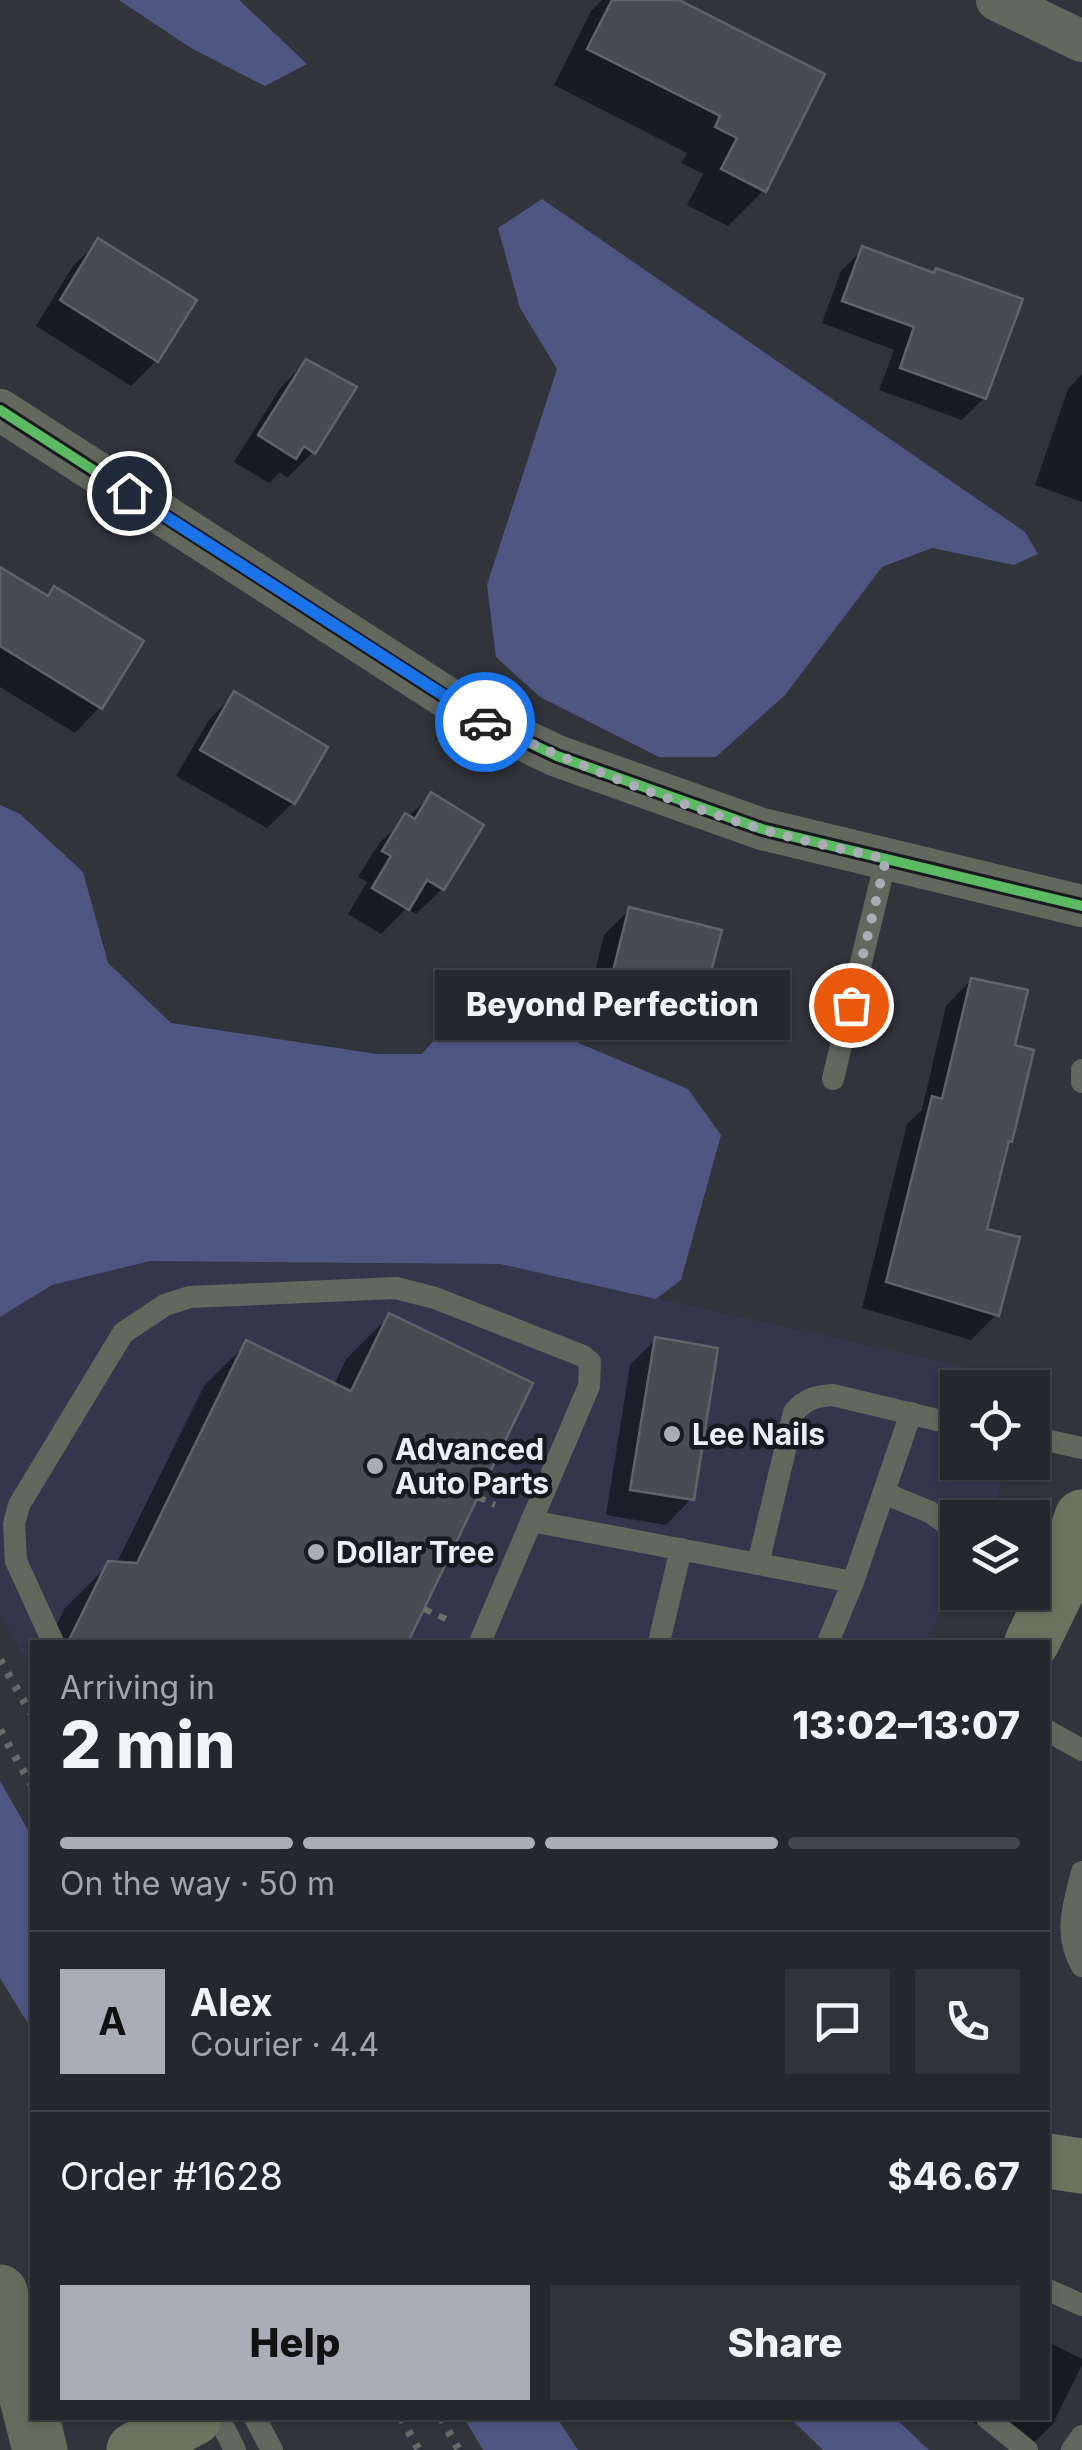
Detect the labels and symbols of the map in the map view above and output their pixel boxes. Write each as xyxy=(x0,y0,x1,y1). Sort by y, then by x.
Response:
pin xyxy=(87,451,172,536)
courier xyxy=(435,672,535,772)
pin xyxy=(809,963,894,1048)
callout: Beyond Perfection xyxy=(436,970,791,1040)
place label: Lee Nails xyxy=(692,1416,825,1452)
marker: Lee Nails xyxy=(661,1423,683,1445)
place label: Advanced Auto Parts xyxy=(395,1431,549,1501)
marker: Advanced Auto Parts xyxy=(364,1455,386,1477)
place label: Dollar Tree xyxy=(336,1534,495,1570)
marker: Dollar Tree xyxy=(305,1541,327,1563)

